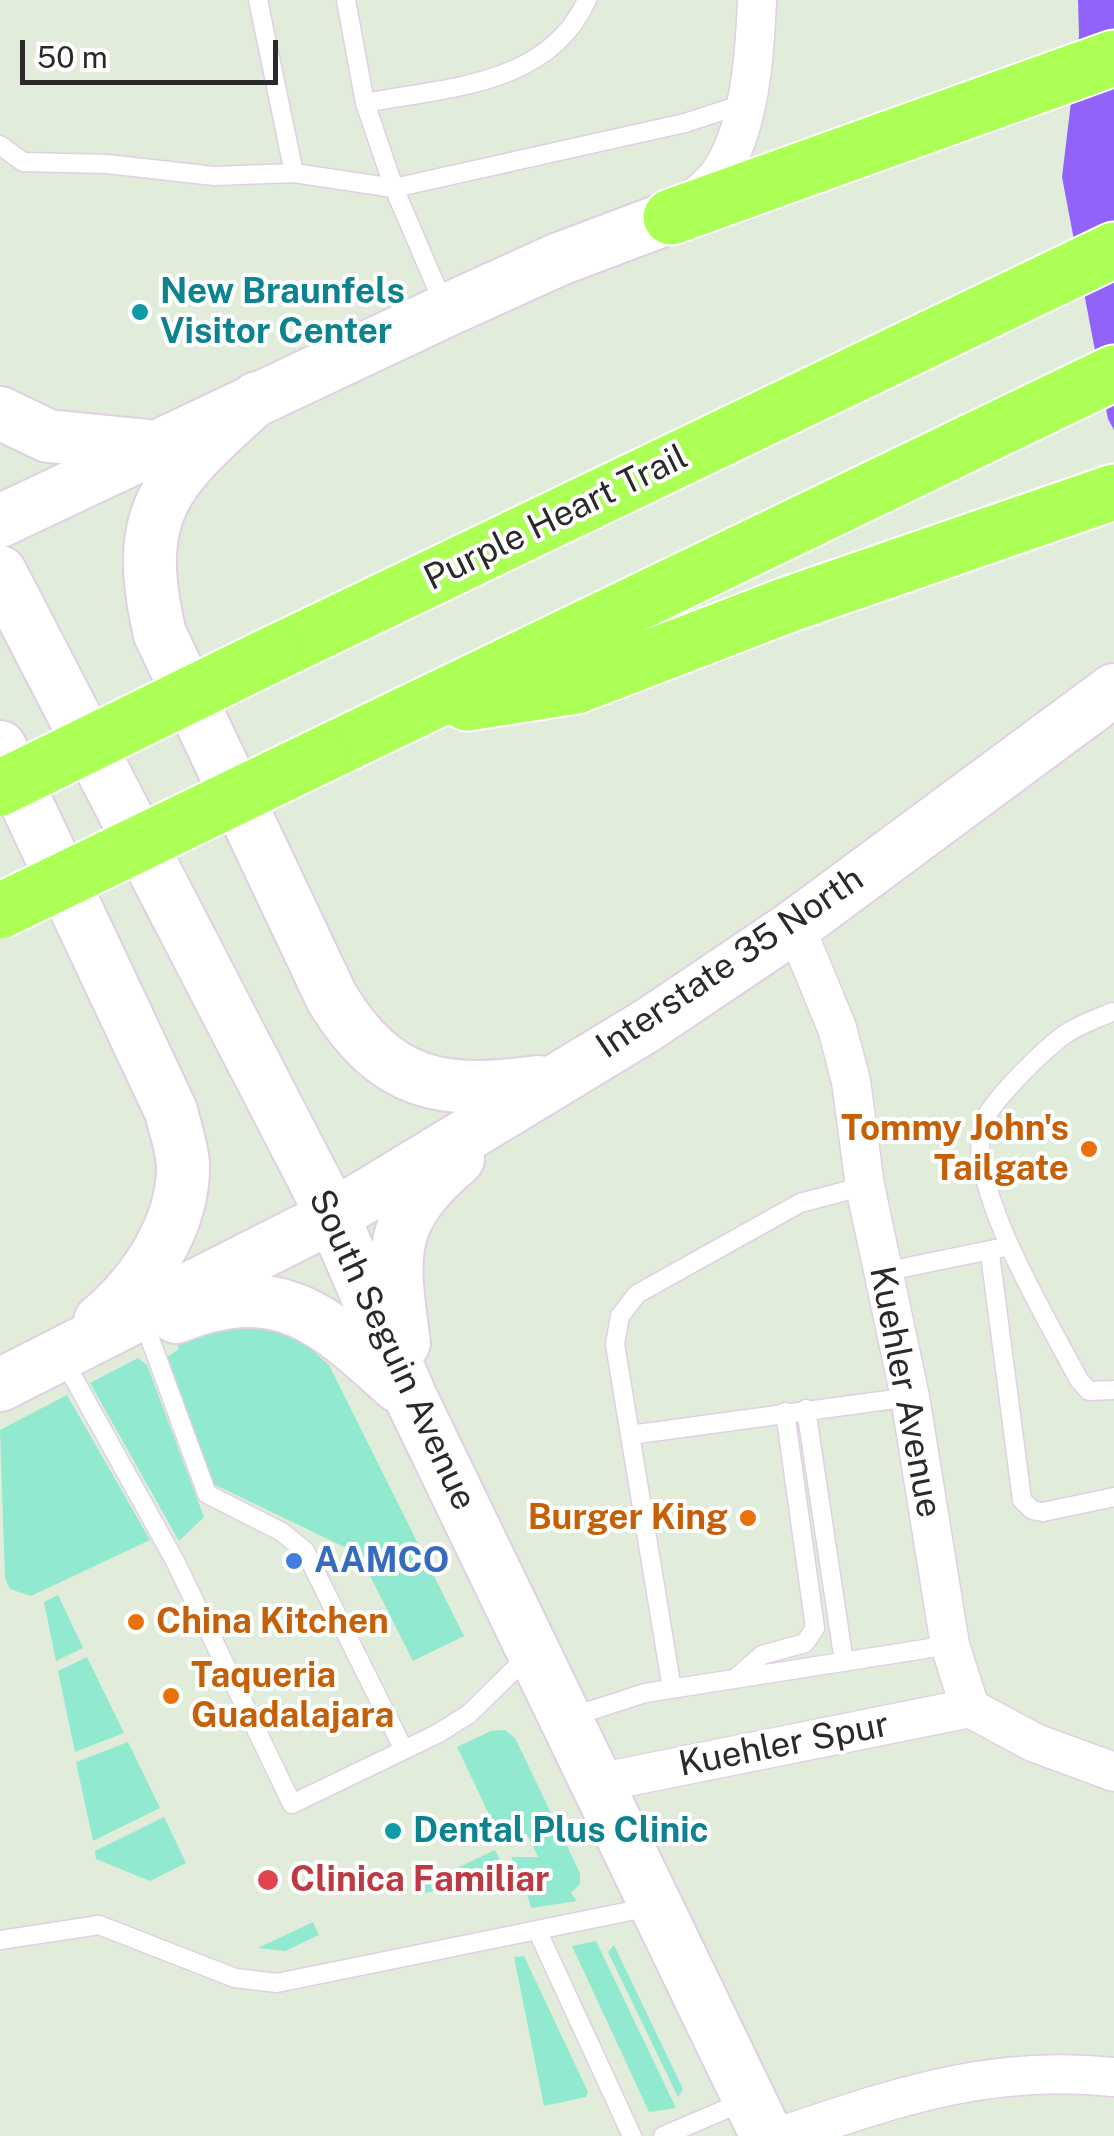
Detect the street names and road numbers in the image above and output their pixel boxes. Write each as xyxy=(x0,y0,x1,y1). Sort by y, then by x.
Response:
street label: Purple Heart Trail xyxy=(418,436,694,600)
street label: Interstate 35 North xyxy=(589,858,871,1068)
street label: South Seguin Avenue xyxy=(299,1183,485,1517)
street label: Kuehler Avenue xyxy=(860,1263,950,1521)
street label: Kuehler Spur xyxy=(675,1704,893,1786)

